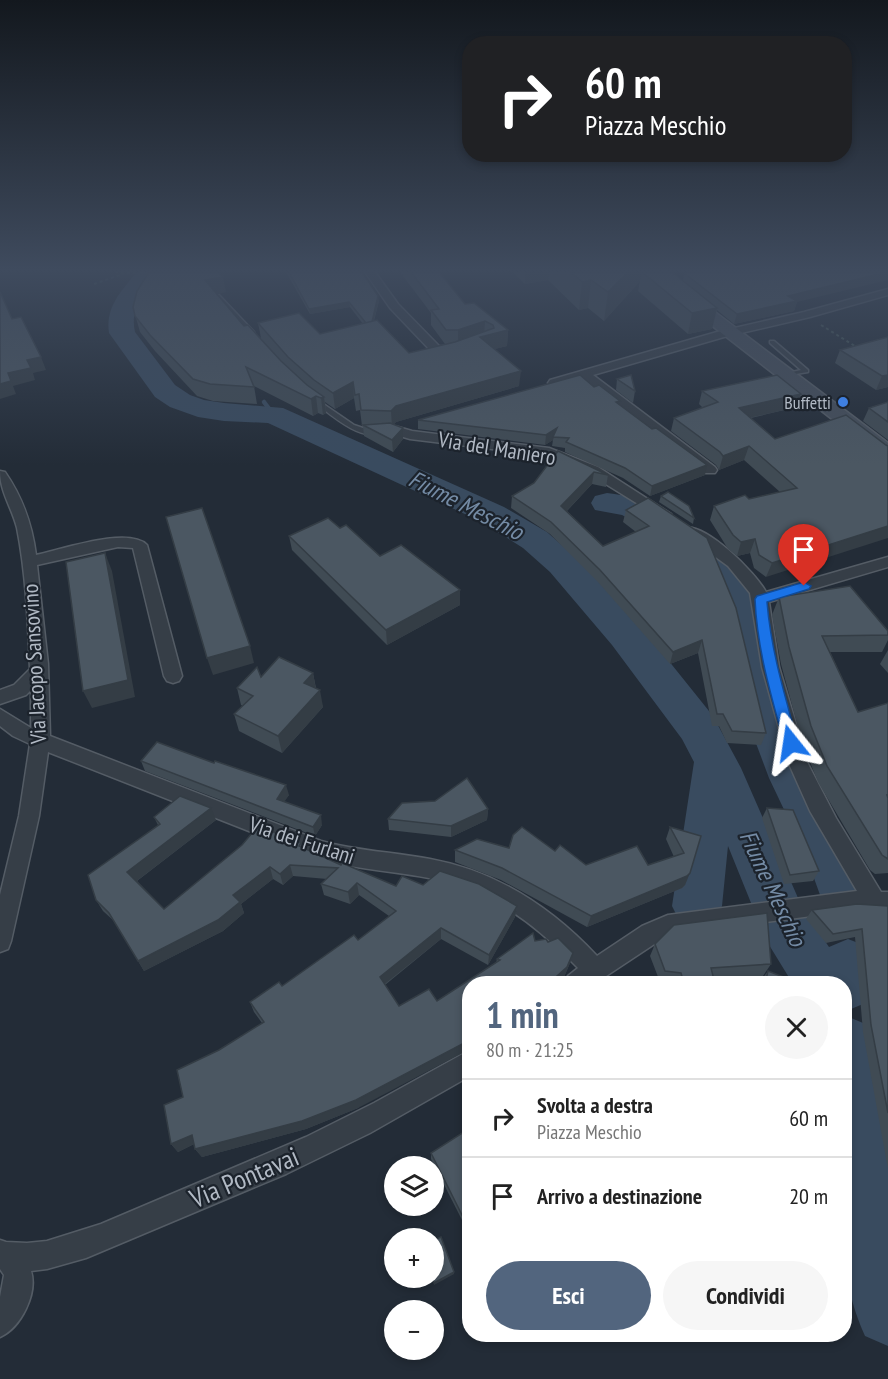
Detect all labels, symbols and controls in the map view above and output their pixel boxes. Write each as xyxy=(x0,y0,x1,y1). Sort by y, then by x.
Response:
text: 60 m xyxy=(585,55,662,110)
icon: right xyxy=(486,60,564,138)
text: Piazza Meschio xyxy=(585,108,726,142)
place label: Buffetti xyxy=(784,391,831,414)
marker: Buffetti xyxy=(836,395,850,409)
street label: Via del Maniero xyxy=(435,425,558,471)
water label: Fiume Meschio xyxy=(404,463,530,548)
pin xyxy=(778,524,829,586)
icon: arrive xyxy=(787,533,820,566)
street label: Via Jacopo Sansovino xyxy=(16,583,52,746)
position arrow xyxy=(759,711,823,775)
street label: Via dei Furlani xyxy=(245,809,358,870)
water label: Fiume Meschio xyxy=(733,825,814,952)
text: 1 min xyxy=(486,991,559,1038)
button: close xyxy=(765,996,828,1059)
text: 80 m · 21:25 xyxy=(486,1037,574,1063)
text: Svolta a destra xyxy=(537,1091,653,1119)
icon: right xyxy=(486,1102,519,1135)
text: 60 m xyxy=(789,1104,828,1132)
text: Piazza Meschio xyxy=(537,1119,642,1145)
street label: Via Pontavai xyxy=(183,1139,304,1216)
map controls xyxy=(384,1156,444,1360)
button: layers xyxy=(384,1156,444,1216)
icon: arrive xyxy=(486,1180,519,1213)
text: Arrivo a destinazione xyxy=(537,1182,702,1210)
text: 20 m xyxy=(789,1182,828,1210)
button: + xyxy=(384,1228,444,1288)
button: Esci xyxy=(486,1261,651,1330)
button: Condividi xyxy=(663,1261,828,1330)
button: − xyxy=(384,1300,444,1360)

